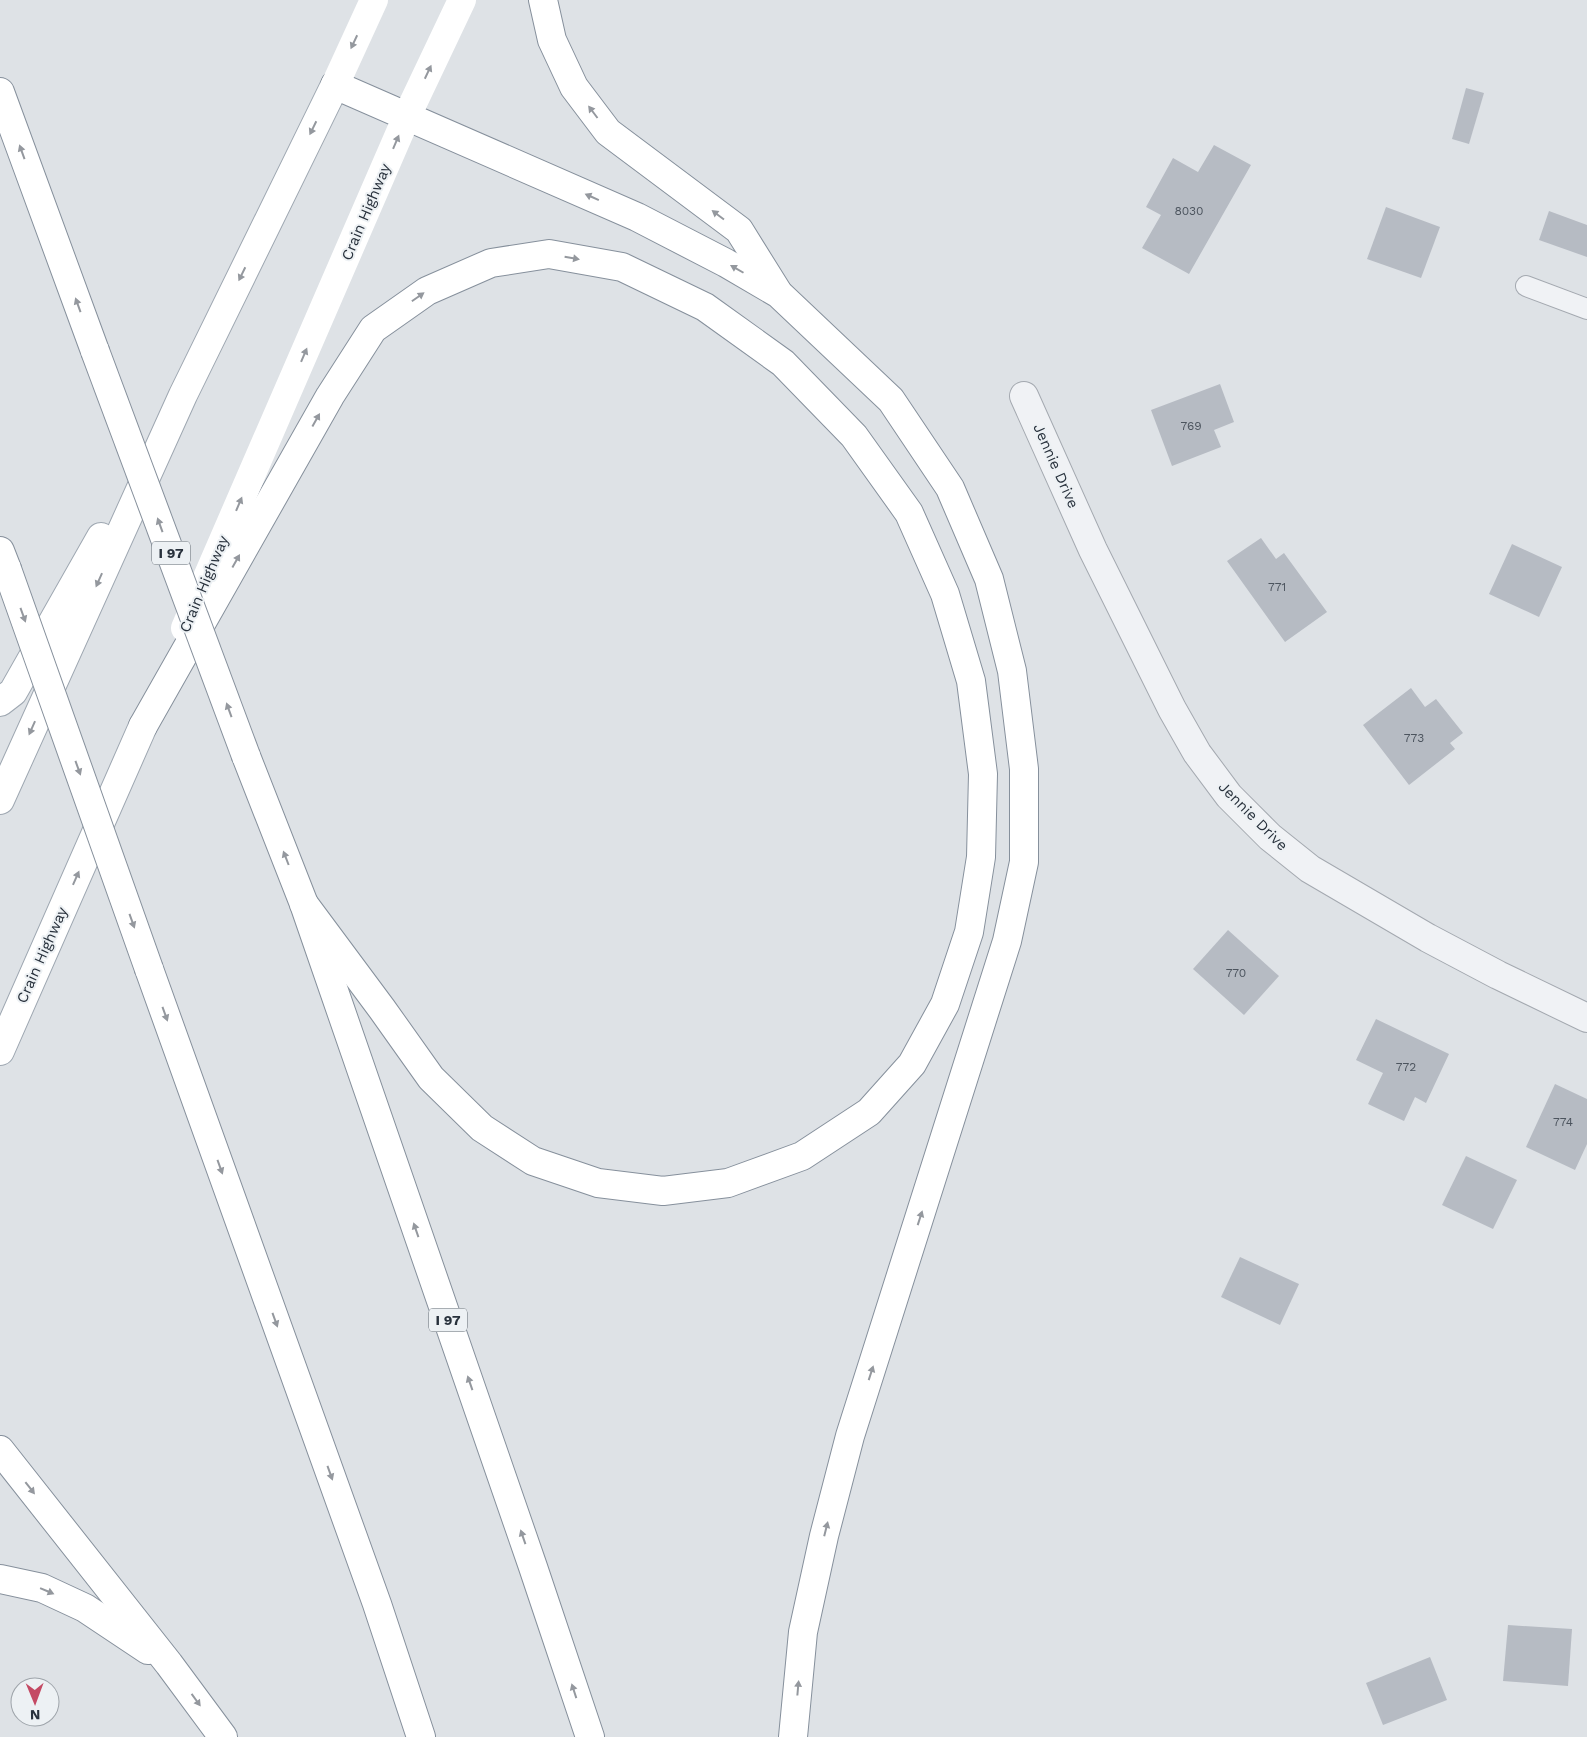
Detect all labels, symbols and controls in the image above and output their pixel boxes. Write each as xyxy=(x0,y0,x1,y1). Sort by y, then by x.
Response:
one-way arrow xyxy=(350,35,358,49)
one-way arrow xyxy=(425,65,433,79)
one-way arrow xyxy=(588,105,598,119)
one-way arrow xyxy=(309,121,317,136)
one-way arrow xyxy=(392,134,400,149)
one-way arrow xyxy=(18,145,25,160)
street label: Crain Highway xyxy=(338,161,395,263)
one-way arrow xyxy=(585,192,599,200)
house number: 8030 xyxy=(1174,204,1204,218)
one-way arrow xyxy=(712,209,725,220)
one-way arrow xyxy=(564,255,580,263)
one-way arrow xyxy=(731,265,744,274)
one-way arrow xyxy=(238,267,246,282)
one-way arrow xyxy=(411,292,425,302)
one-way arrow xyxy=(74,297,82,312)
one-way arrow xyxy=(300,348,308,362)
one-way arrow xyxy=(312,413,320,427)
house number: 769 xyxy=(1180,419,1202,433)
street label: Jennie Drive xyxy=(1029,421,1083,511)
one-way arrow xyxy=(235,497,243,511)
one-way arrow xyxy=(156,517,164,532)
street label: Crain Highway xyxy=(176,533,233,635)
road number: I 97 xyxy=(152,542,190,564)
one-way arrow xyxy=(232,554,240,569)
one-way arrow xyxy=(95,573,103,587)
house number: 771 xyxy=(1268,580,1286,594)
one-way arrow xyxy=(19,608,27,623)
one-way arrow xyxy=(225,702,233,717)
one-way arrow xyxy=(28,721,36,735)
house number: 773 xyxy=(1404,731,1424,745)
one-way arrow xyxy=(75,761,82,776)
street label: Jennie Drive xyxy=(1215,778,1291,854)
one-way arrow xyxy=(282,851,289,866)
one-way arrow xyxy=(73,871,81,885)
street label: Crain Highway xyxy=(13,904,71,1006)
one-way arrow xyxy=(129,914,136,929)
house number: 770 xyxy=(1226,966,1246,980)
one-way arrow xyxy=(162,1007,170,1022)
house number: 772 xyxy=(1396,1060,1416,1074)
house number: 774 xyxy=(1553,1115,1573,1129)
one-way arrow xyxy=(217,1160,224,1175)
one-way arrow xyxy=(917,1210,924,1225)
one-way arrow xyxy=(412,1222,419,1237)
road number: I 97 xyxy=(429,1308,467,1332)
one-way arrow xyxy=(272,1313,279,1328)
one-way arrow xyxy=(867,1365,875,1380)
one-way arrow xyxy=(465,1375,473,1390)
one-way arrow xyxy=(327,1466,334,1481)
one-way arrow xyxy=(25,1482,36,1495)
one-way arrow xyxy=(822,1521,830,1536)
one-way arrow xyxy=(519,1529,526,1544)
one-way arrow xyxy=(40,1587,54,1595)
north arrow xyxy=(10,1677,60,1727)
one-way arrow xyxy=(794,1680,802,1696)
one-way arrow xyxy=(570,1683,577,1698)
one-way arrow xyxy=(191,1693,201,1707)
text: N xyxy=(30,1707,41,1723)

